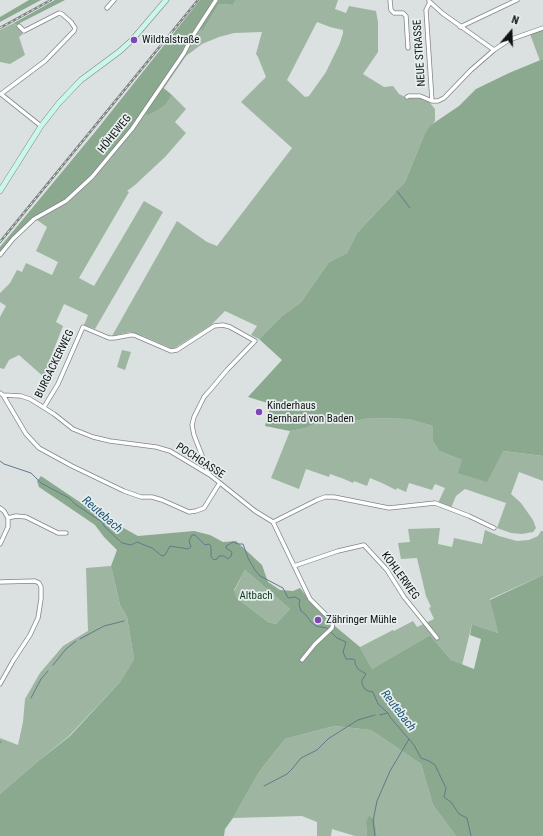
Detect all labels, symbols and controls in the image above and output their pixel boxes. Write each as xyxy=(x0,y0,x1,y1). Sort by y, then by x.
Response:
north arrow xyxy=(491,12,531,52)
text: N xyxy=(510,13,520,27)
street label: NEUE STRASSE xyxy=(411,19,429,87)
place label: Wildtalstraße xyxy=(142,33,200,47)
marker: Wildtalstraße xyxy=(129,35,139,45)
street label: HÖHEWEG xyxy=(95,112,135,156)
street label: BURGACKERWEG xyxy=(33,328,77,400)
place label: Kinderhaus Bernhard von Baden xyxy=(267,399,354,425)
marker: Kinderhaus Bernhard von Baden xyxy=(254,407,264,417)
street label: POCHGASSE xyxy=(173,440,227,482)
water label: Reutebach xyxy=(79,494,125,536)
street label: KOHLERWEG xyxy=(378,549,422,603)
park label: Altbach xyxy=(239,589,273,603)
place label: Zähringer Mühle xyxy=(326,613,397,627)
marker: Zähringer Mühle xyxy=(313,615,323,625)
water label: Reutebach xyxy=(377,687,419,735)

